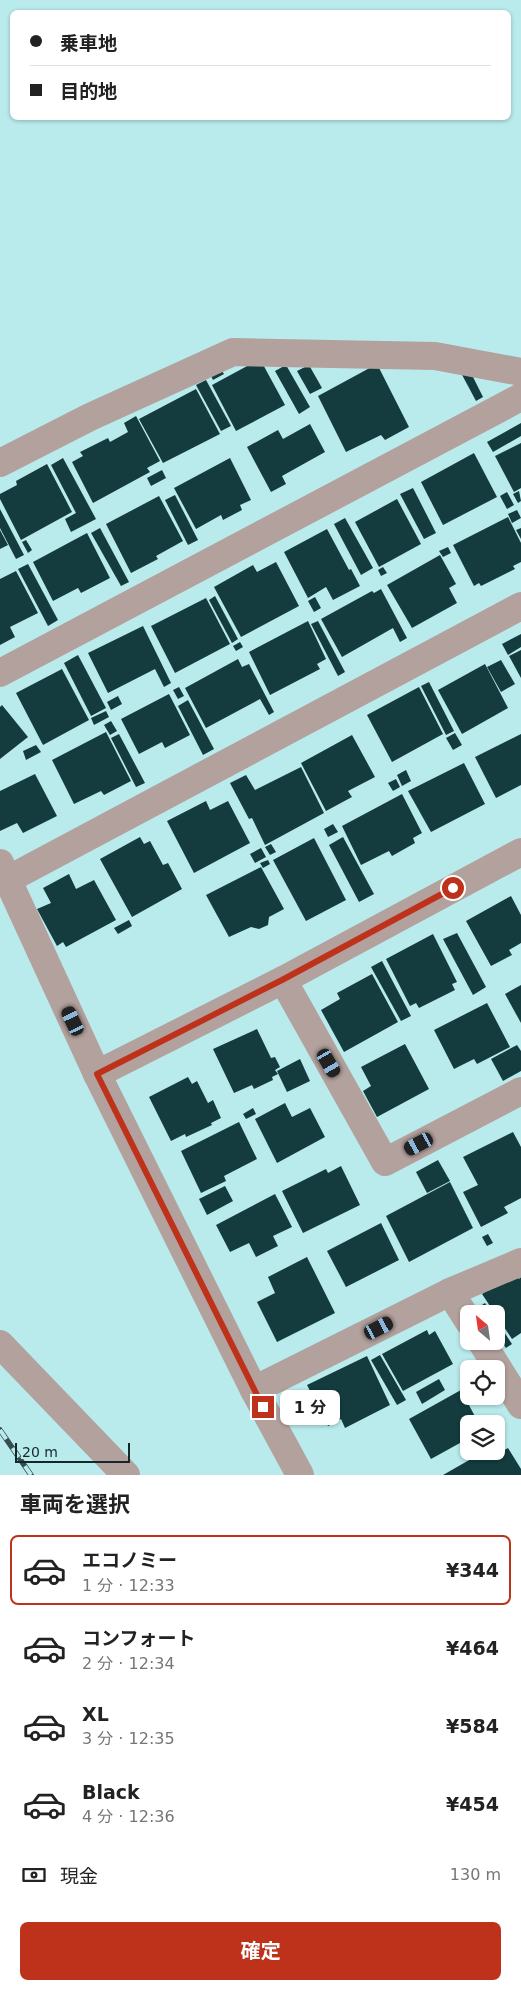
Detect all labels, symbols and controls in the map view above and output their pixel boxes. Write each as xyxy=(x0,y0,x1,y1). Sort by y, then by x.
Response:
text: 乗車地 xyxy=(60,32,117,54)
text: 目的地 xyxy=(60,80,117,102)
route start xyxy=(442,877,464,899)
car xyxy=(59,1004,86,1038)
car xyxy=(315,1046,342,1080)
car xyxy=(402,1130,435,1158)
north arrow xyxy=(460,1305,505,1350)
map controls xyxy=(460,1305,505,1460)
car xyxy=(362,1315,395,1341)
button: locate xyxy=(460,1360,505,1405)
callout: 1 分 xyxy=(280,1390,340,1424)
route end xyxy=(252,1396,274,1418)
text: 1 分 xyxy=(294,1398,326,1417)
button: layers xyxy=(460,1415,505,1460)
scale bar xyxy=(15,1440,130,1463)
text: 20 m xyxy=(22,1444,58,1460)
text: 車両を選択 xyxy=(20,1492,130,1517)
icon: car xyxy=(22,1548,67,1593)
text: エコノミー xyxy=(82,1549,177,1571)
text: ¥344 xyxy=(446,1559,499,1581)
text: 1 分 · 12:33 xyxy=(82,1576,175,1595)
icon: car xyxy=(22,1626,67,1671)
text: コンフォート xyxy=(82,1627,195,1649)
text: ¥464 xyxy=(446,1637,499,1659)
text: 2 分 · 12:34 xyxy=(82,1654,175,1673)
text: XL xyxy=(82,1703,109,1725)
icon: car xyxy=(22,1704,67,1749)
text: ¥584 xyxy=(446,1715,499,1737)
text: 3 分 · 12:35 xyxy=(82,1729,175,1748)
text: Black xyxy=(82,1781,140,1803)
icon: car xyxy=(22,1782,67,1827)
text: ¥454 xyxy=(446,1793,499,1815)
text: 4 分 · 12:36 xyxy=(82,1807,175,1826)
icon: cash xyxy=(20,1861,48,1889)
text: 現金 xyxy=(60,1865,98,1887)
text: 130 m xyxy=(450,1865,501,1884)
button: 確定 xyxy=(20,1922,501,1980)

